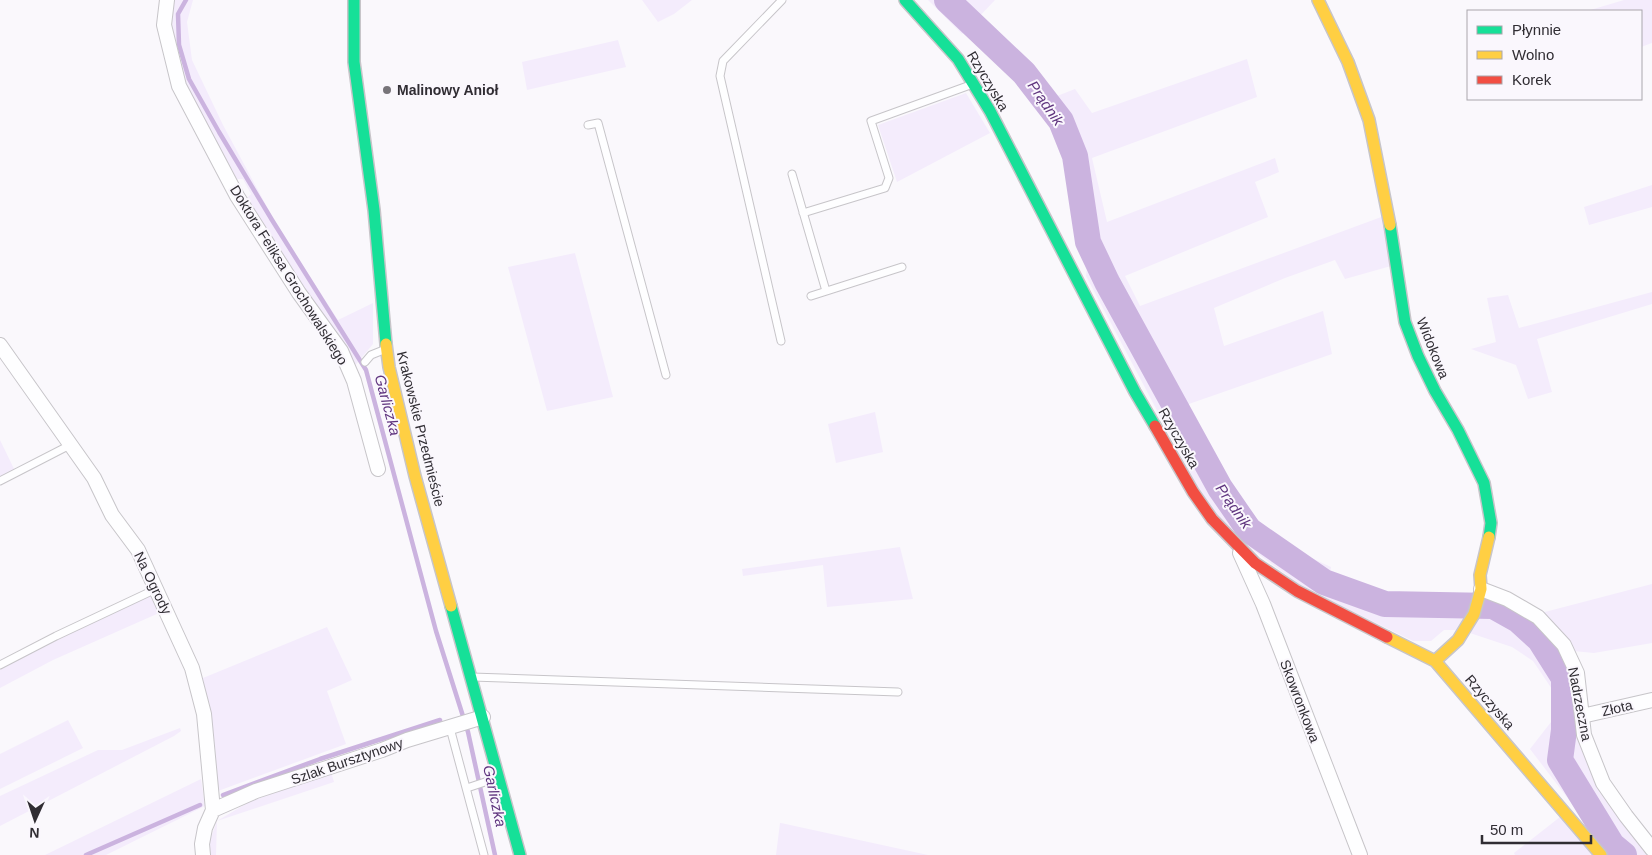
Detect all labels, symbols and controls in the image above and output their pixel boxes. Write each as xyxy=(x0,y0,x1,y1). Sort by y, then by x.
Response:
legend xyxy=(1467,10,1642,100)
text: Płynnie xyxy=(1512,21,1561,38)
text: Wolno xyxy=(1512,46,1554,63)
street label: Rzyczyska xyxy=(964,48,1012,114)
text: Korek xyxy=(1512,71,1552,88)
water label: Prądnik xyxy=(1024,77,1068,130)
place label: Malinowy Anioł xyxy=(397,82,498,98)
marker: Malinowy Anioł xyxy=(381,84,393,96)
street label: Doktora Feliksa Grochowalskiego xyxy=(227,182,351,368)
street label: Widokowa xyxy=(1413,315,1453,381)
street label: Krakowskie Przedmieście xyxy=(394,350,448,509)
water label: Garliczka xyxy=(372,373,404,437)
street label: Rzyczyska xyxy=(1155,405,1203,471)
water label: Prądnik xyxy=(1212,480,1256,533)
street label: Na Ogrody xyxy=(131,549,175,617)
street label: Skowronkowa xyxy=(1277,657,1323,745)
street label: Nadrzeczna xyxy=(1565,666,1595,742)
street label: Rzyczyska xyxy=(1462,672,1518,733)
street label: Złota xyxy=(1600,697,1634,719)
street label: Szlak Bursztynowy xyxy=(289,734,405,788)
water label: Garliczka xyxy=(480,764,510,828)
north arrow xyxy=(10,795,60,845)
scale bar xyxy=(1482,812,1591,844)
text: 50 m xyxy=(1490,821,1523,838)
text: N xyxy=(29,825,40,841)

